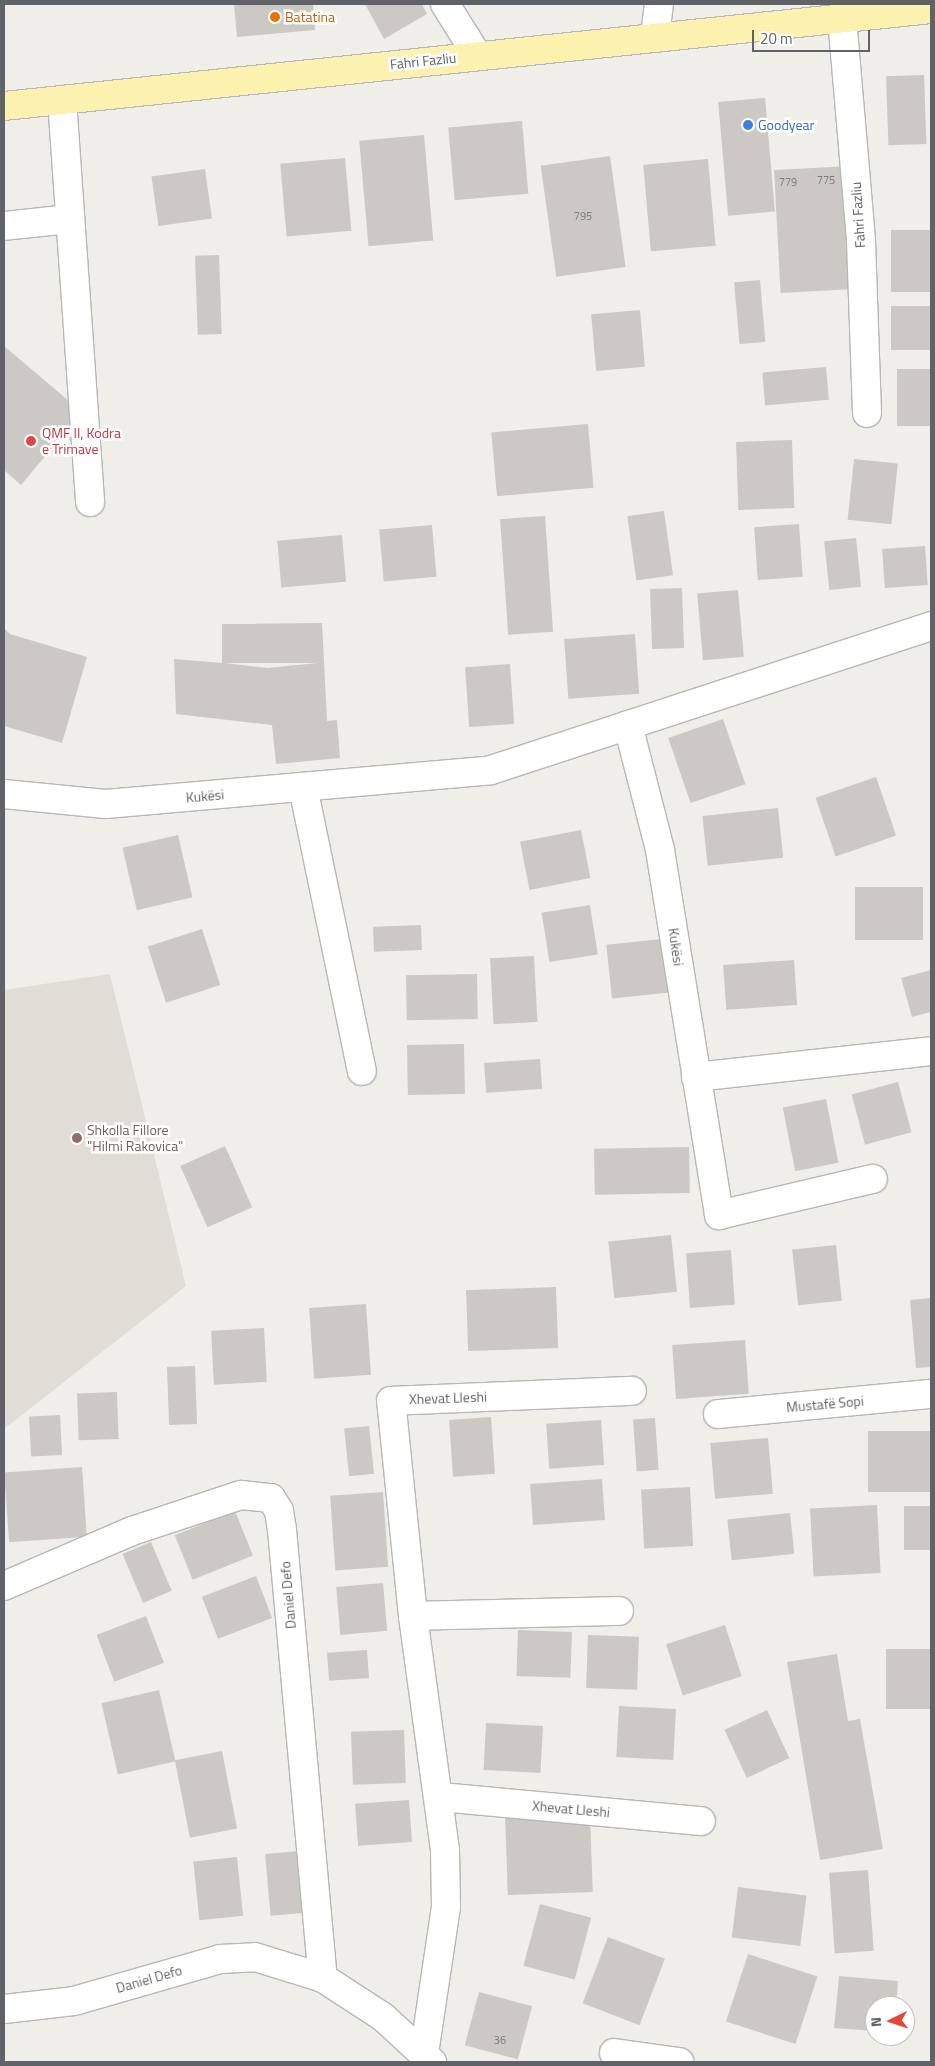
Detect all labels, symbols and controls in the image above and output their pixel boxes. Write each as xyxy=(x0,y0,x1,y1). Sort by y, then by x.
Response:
place label: Batatina xyxy=(285,9,335,25)
marker: Batatina xyxy=(269,11,281,23)
scale bar xyxy=(755,20,872,52)
text: 20 m xyxy=(760,27,793,50)
street label: Fahri Fazliu xyxy=(389,49,457,73)
place label: Goodyear xyxy=(758,117,814,133)
marker: Goodyear xyxy=(742,119,754,131)
house number: 775 xyxy=(817,173,835,187)
house number: 779 xyxy=(779,175,797,189)
street label: Fahri Fazliu xyxy=(847,181,869,249)
house number: 795 xyxy=(574,209,592,223)
place label: QMF II, Kodra e Trimave xyxy=(42,425,121,458)
marker: QMF II, Kodra e Trimave xyxy=(24,434,38,448)
street label: Kukësi xyxy=(185,786,225,806)
street label: Kukësi xyxy=(665,927,687,967)
place label: Shkolla Fillore "Hilmi Rakovica" xyxy=(87,1122,183,1154)
marker: Shkolla Fillore "Hilmi Rakovica" xyxy=(71,1132,83,1144)
street label: Xhevat Lleshi xyxy=(409,1388,487,1408)
street label: Mustafë Sopi xyxy=(786,1392,864,1416)
street label: Daniel Defo xyxy=(277,1560,299,1630)
street label: Xhevat Lleshi xyxy=(531,1797,611,1821)
street label: Daniel Defo xyxy=(114,1962,184,1996)
north arrow xyxy=(865,1996,915,2046)
text: N xyxy=(865,2016,886,2028)
house number: 36 xyxy=(494,2033,506,2047)

